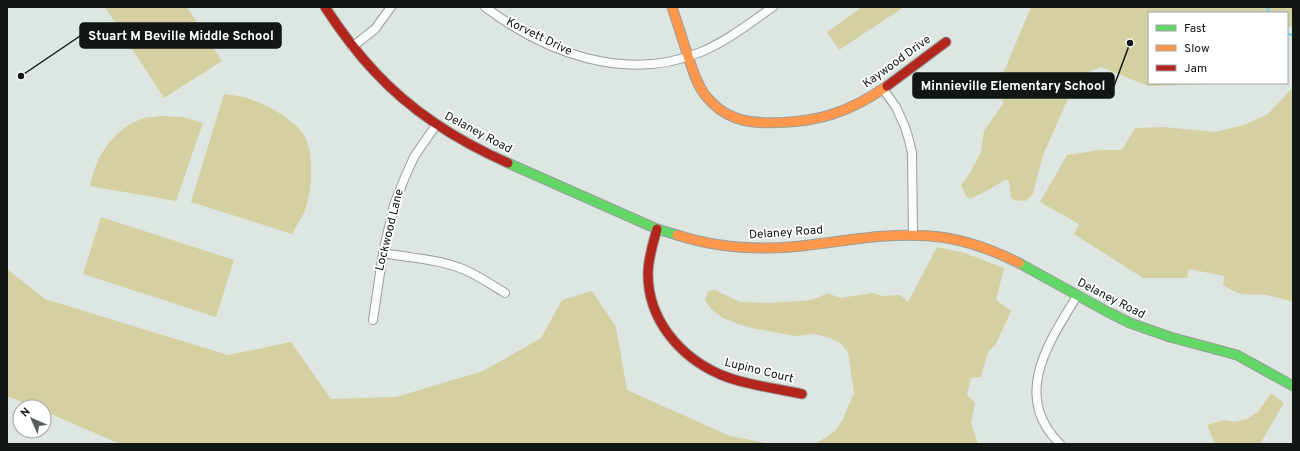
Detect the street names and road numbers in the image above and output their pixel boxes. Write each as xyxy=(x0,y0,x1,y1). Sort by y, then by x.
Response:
street label: Korvett Drive xyxy=(503,14,575,60)
street label: Kaywood Drive xyxy=(860,32,934,92)
street label: Delaney Road xyxy=(441,109,515,157)
street label: Lockwood Lane xyxy=(372,187,408,273)
street label: Delaney Road xyxy=(748,222,824,244)
street label: Delaney Road xyxy=(1074,275,1148,323)
street label: Lupino Court xyxy=(723,355,795,387)

